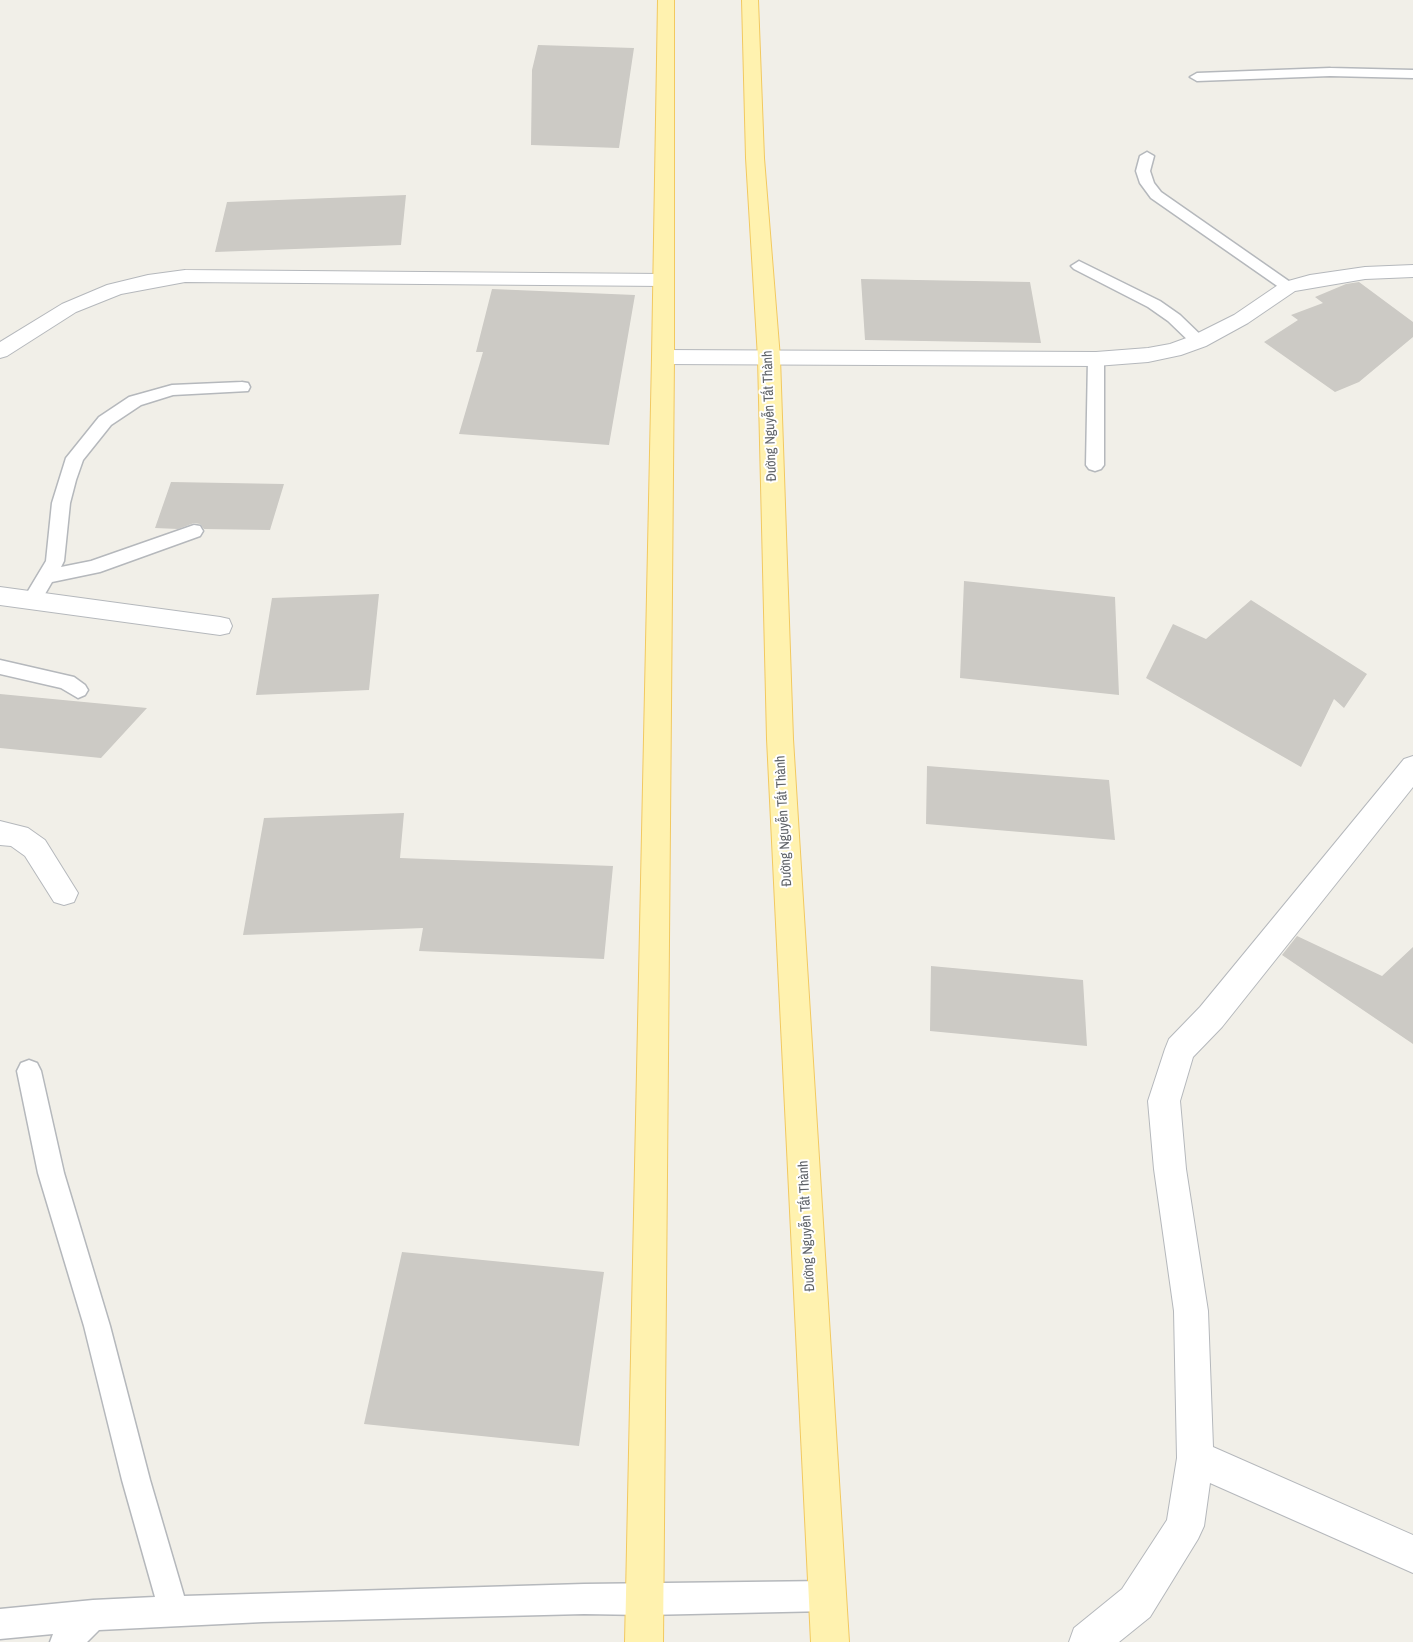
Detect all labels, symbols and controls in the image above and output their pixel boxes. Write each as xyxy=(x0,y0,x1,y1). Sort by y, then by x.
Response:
street label: Đường Nguyễn Tất Thành xyxy=(759,350,781,482)
street label: Đường Nguyễn Tất Thành xyxy=(772,755,796,887)
street label: Đường Nguyễn Tất Thành xyxy=(795,1160,819,1292)

